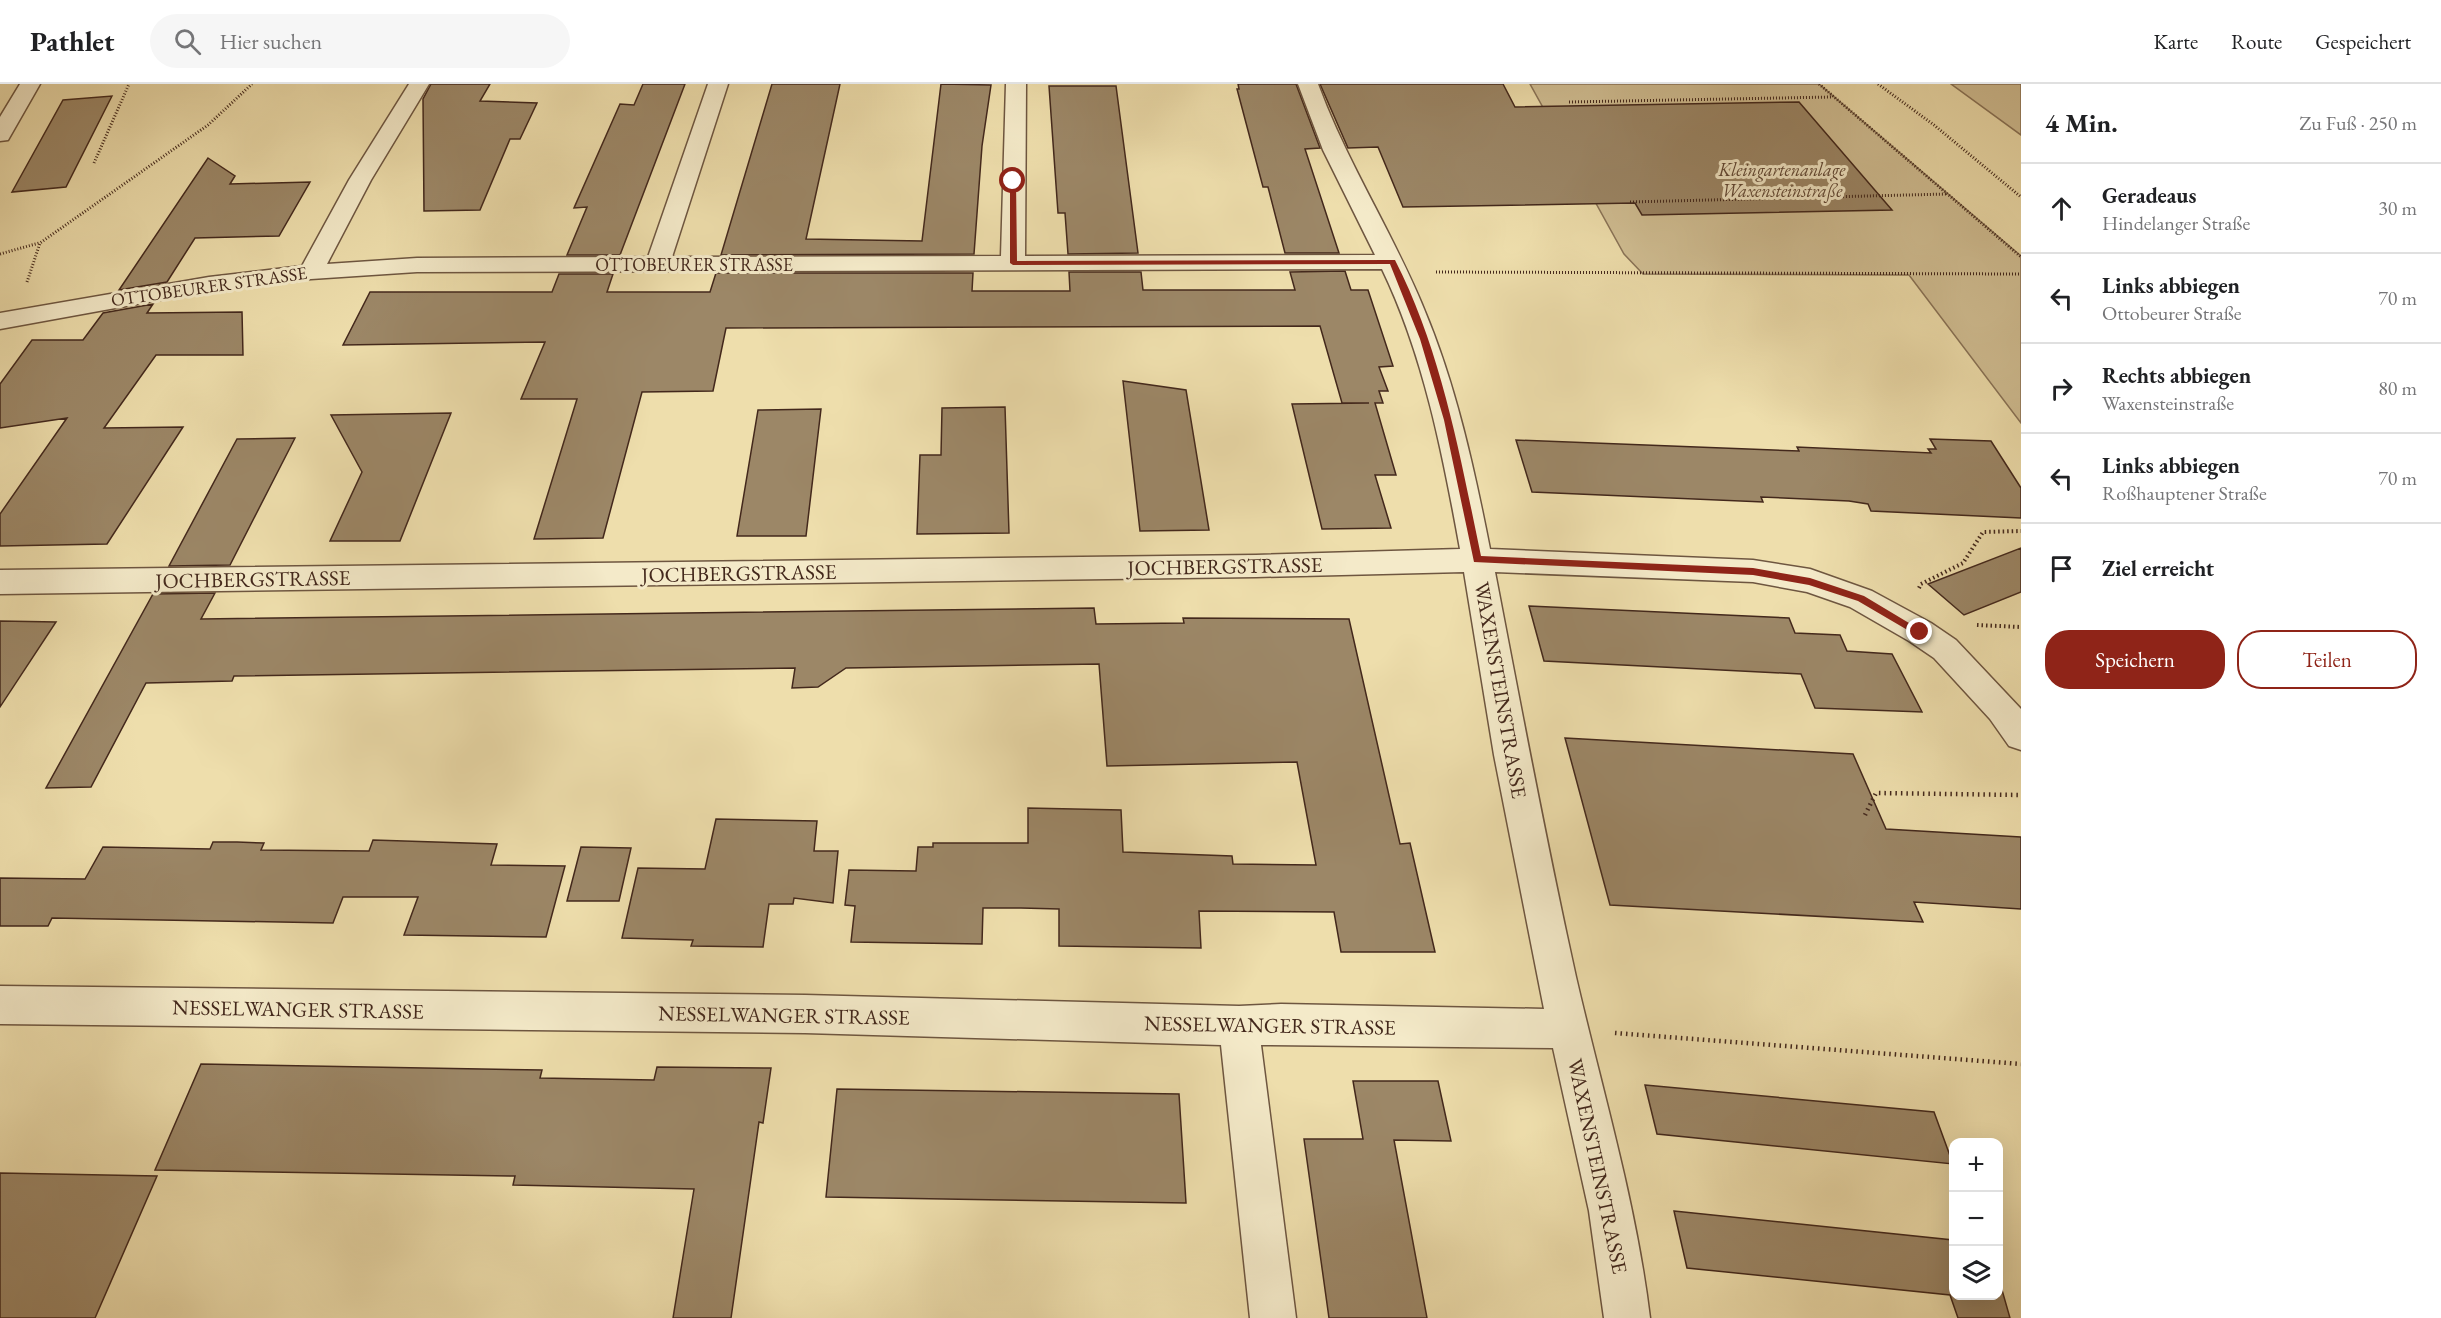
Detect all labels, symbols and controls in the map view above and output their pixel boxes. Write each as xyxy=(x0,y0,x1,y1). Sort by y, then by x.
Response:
search box xyxy=(150,14,570,68)
text: Pathlet xyxy=(30,23,114,59)
icon: search xyxy=(171,25,204,58)
text: Hier suchen xyxy=(219,27,322,56)
text: Karte xyxy=(2154,28,2198,55)
text: Route xyxy=(2231,28,2282,55)
text: Gespeichert xyxy=(2315,28,2411,55)
text: 4 Min. xyxy=(2045,106,2118,140)
text: Zu Fuß · 250 m xyxy=(2299,110,2417,136)
park label: Kleingartenanlage Waxensteinstraße xyxy=(1718,158,1846,203)
route start xyxy=(999,167,1025,193)
text: Geradeaus xyxy=(2102,181,2196,210)
icon: ahead xyxy=(2045,192,2078,225)
text: 30 m xyxy=(2378,195,2417,221)
text: Hindelanger Straße xyxy=(2102,210,2250,236)
street label: OTTOBEURER STRASSE xyxy=(595,253,793,276)
street label: OTTOBEURER STRASSE xyxy=(110,261,308,311)
text: Links abbiegen xyxy=(2102,271,2240,300)
icon: left xyxy=(2045,282,2078,315)
text: 70 m xyxy=(2378,285,2417,311)
text: Ottobeurer Straße xyxy=(2102,300,2242,326)
text: Rechts abbiegen xyxy=(2102,361,2251,390)
icon: right xyxy=(2045,372,2078,405)
text: 80 m xyxy=(2378,375,2417,401)
text: Waxensteinstraße xyxy=(2102,390,2234,416)
text: Links abbiegen xyxy=(2102,451,2240,480)
icon: left xyxy=(2045,462,2078,495)
text: 70 m xyxy=(2378,465,2417,491)
text: Roßhauptener Straße xyxy=(2102,480,2267,506)
street label: JOCHBERGSTRASSE xyxy=(1125,551,1323,581)
icon: arrive xyxy=(2045,552,2078,585)
text: Ziel erreicht xyxy=(2102,554,2214,583)
street label: JOCHBERGSTRASSE xyxy=(639,558,837,588)
street label: JOCHBERGSTRASSE xyxy=(153,564,351,594)
street label: WAXENSTEINSTRASSE xyxy=(1469,580,1533,801)
route end xyxy=(1906,618,1932,644)
button: Speichern xyxy=(2045,630,2225,689)
button: Teilen xyxy=(2237,630,2417,689)
street label: NESSELWANGER STRASSE xyxy=(172,993,424,1025)
street label: NESSELWANGER STRASSE xyxy=(658,999,910,1031)
street label: NESSELWANGER STRASSE xyxy=(1144,1009,1396,1041)
street label: WAXENSTEINSTRASSE xyxy=(1562,1056,1634,1276)
map controls xyxy=(1949,1138,2003,1300)
button: + xyxy=(1949,1138,2003,1192)
button: − xyxy=(1949,1192,2003,1246)
button: layers xyxy=(1949,1246,2003,1300)

